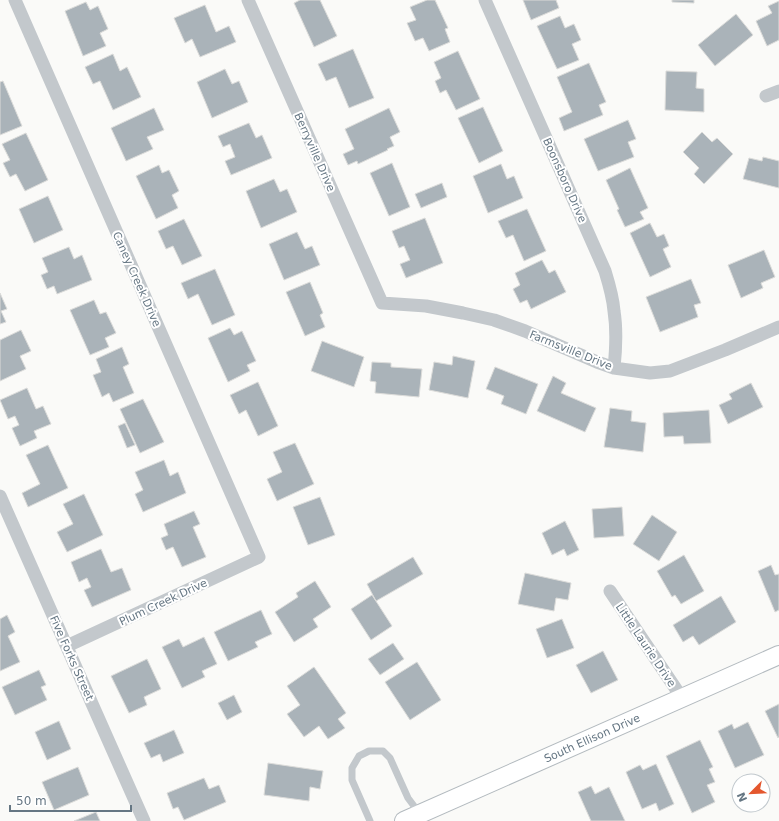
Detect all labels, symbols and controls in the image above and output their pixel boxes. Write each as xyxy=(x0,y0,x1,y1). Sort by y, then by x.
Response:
street label: Berryville Drive xyxy=(291,111,338,194)
street label: Boonsboro Drive xyxy=(540,136,589,225)
street label: Caney Creek Drive xyxy=(110,230,163,329)
street label: Farmsville Drive xyxy=(528,328,614,373)
street label: Plum Creek Drive xyxy=(117,576,209,629)
street label: Little Laurie Drive xyxy=(613,601,679,690)
street label: Five Forks Street xyxy=(47,614,96,703)
street label: South Ellison Drive xyxy=(542,711,642,766)
north arrow xyxy=(731,773,771,813)
scale bar xyxy=(10,787,131,813)
text: N xyxy=(735,790,750,804)
text: 50 m xyxy=(16,794,47,808)

